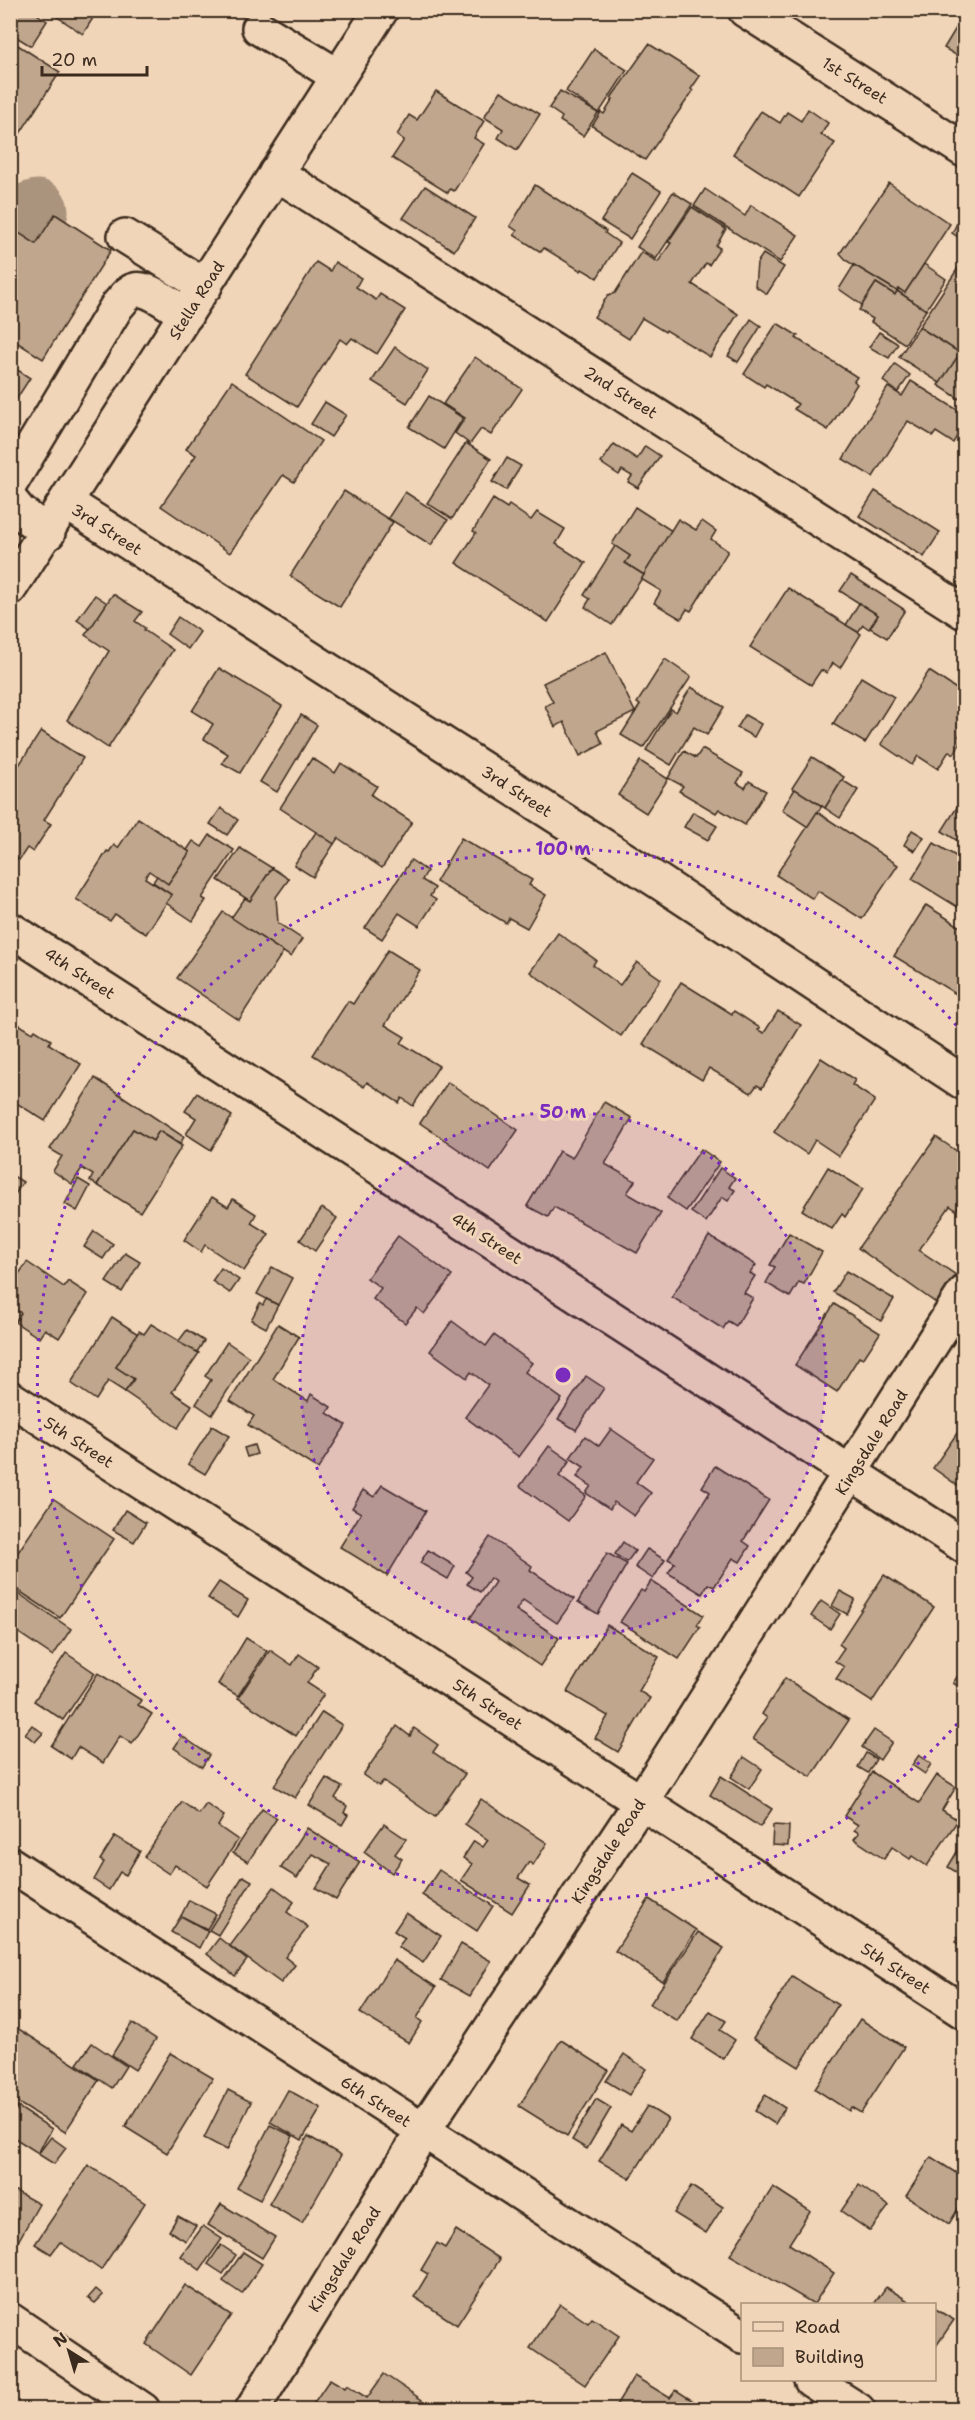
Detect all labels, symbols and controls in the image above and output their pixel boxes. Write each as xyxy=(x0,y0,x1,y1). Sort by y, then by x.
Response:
scale bar xyxy=(42,39,147,77)
text: 20 m xyxy=(51,48,97,72)
street label: 1st Street xyxy=(818,52,891,109)
street label: Stella Road xyxy=(164,257,229,344)
street label: 2nd Street xyxy=(580,362,662,423)
street label: 3rd Street xyxy=(67,499,146,560)
street label: 3rd Street xyxy=(477,761,556,822)
text: 100 m xyxy=(535,837,591,861)
street label: 4th Street xyxy=(40,943,119,1004)
text: 50 m xyxy=(540,1100,587,1124)
street label: 4th Street xyxy=(447,1208,526,1269)
centre of rings xyxy=(553,1365,573,1385)
street label: Kingsdale Road xyxy=(830,1385,912,1499)
street label: 5th Street xyxy=(40,1412,118,1473)
street label: 5th Street xyxy=(449,1674,527,1735)
street label: Kingsdale Road xyxy=(567,1795,650,1908)
street label: 5th Street xyxy=(857,1938,935,1999)
street label: 6th Street xyxy=(336,2071,415,2132)
street label: Kingsdale Road xyxy=(303,2202,385,2316)
legend xyxy=(741,2303,936,2381)
text: Road xyxy=(795,2315,840,2339)
north arrow xyxy=(39,2321,99,2381)
text: N xyxy=(49,2327,72,2352)
text: Building xyxy=(795,2345,864,2369)

